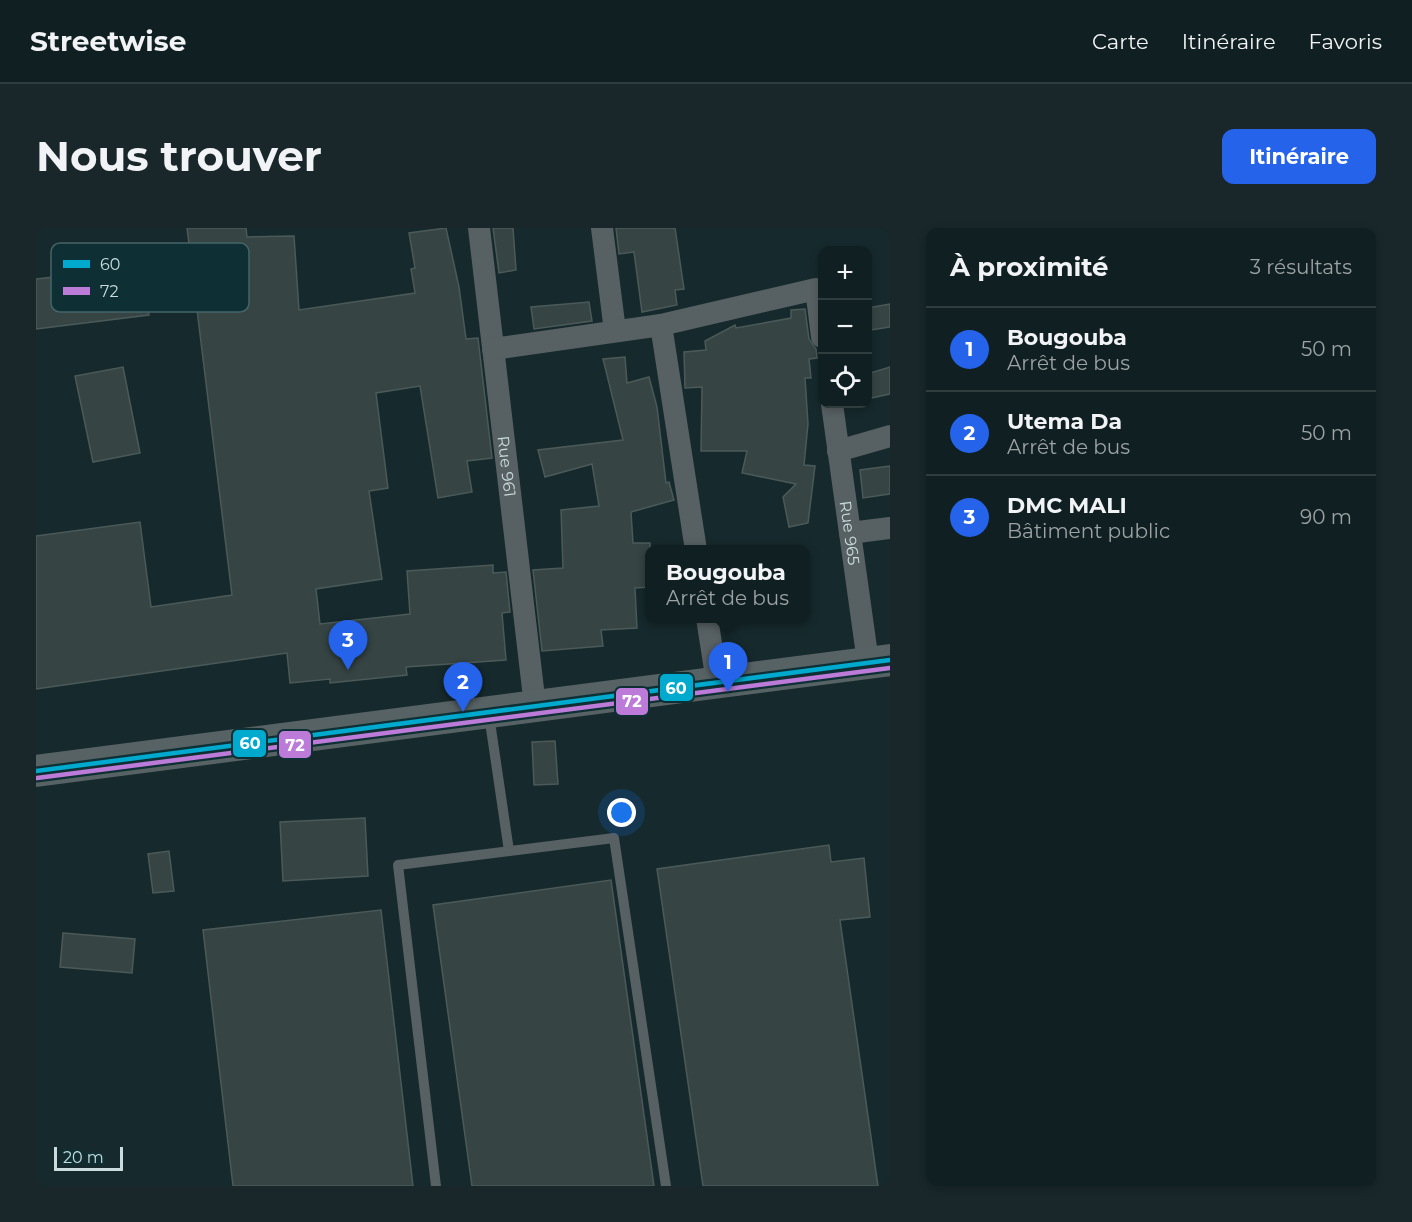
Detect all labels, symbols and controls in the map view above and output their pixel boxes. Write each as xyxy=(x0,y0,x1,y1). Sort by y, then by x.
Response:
text: Streetwise xyxy=(30,24,186,58)
text: Carte xyxy=(1092,29,1149,54)
text: Itinéraire xyxy=(1182,29,1276,54)
text: Favoris xyxy=(1309,29,1382,54)
button: Itinéraire xyxy=(1222,129,1376,184)
text: Nous trouver xyxy=(36,130,322,182)
legend xyxy=(51,243,249,312)
map controls xyxy=(818,246,872,408)
button: + xyxy=(818,246,872,300)
text: À proximité xyxy=(950,251,1109,283)
text: 60 xyxy=(100,255,120,274)
text: 3 résultats xyxy=(1250,255,1352,279)
text: 72 xyxy=(100,282,119,301)
button: − xyxy=(818,300,872,354)
text: Bougouba xyxy=(1007,324,1127,351)
text: 1 xyxy=(966,337,973,361)
text: 50 m xyxy=(1301,337,1352,361)
text: Arrêt de bus xyxy=(1007,351,1130,375)
button: locate xyxy=(818,354,872,408)
text: Utema Da xyxy=(1007,408,1122,435)
text: 2 xyxy=(964,421,975,445)
text: 50 m xyxy=(1301,421,1352,445)
street label: Rue 961 xyxy=(494,435,520,498)
text: Arrêt de bus xyxy=(1007,435,1130,459)
text: DMC MALI xyxy=(1007,492,1127,519)
street label: Rue 965 xyxy=(836,499,864,566)
text: 3 xyxy=(964,505,975,529)
text: 90 m xyxy=(1300,505,1352,529)
text: Bâtiment public xyxy=(1007,519,1170,543)
popup xyxy=(645,545,810,623)
text: Bougouba xyxy=(666,559,786,586)
text: Arrêt de bus xyxy=(666,586,789,610)
pin: 3 xyxy=(328,620,368,670)
pin: 1 xyxy=(708,642,748,692)
pin: 2 xyxy=(444,662,482,712)
line badge: 60 xyxy=(659,673,694,702)
text: 60 xyxy=(665,679,687,698)
line badge: 72 xyxy=(615,687,649,716)
text: 72 xyxy=(622,692,642,711)
line badge: 60 xyxy=(232,729,267,758)
line badge: 72 xyxy=(278,730,312,759)
text: 60 xyxy=(239,734,261,753)
text: 72 xyxy=(285,736,305,755)
your location xyxy=(607,798,636,827)
scale bar xyxy=(54,1144,123,1172)
text: 20 m xyxy=(63,1148,104,1167)

